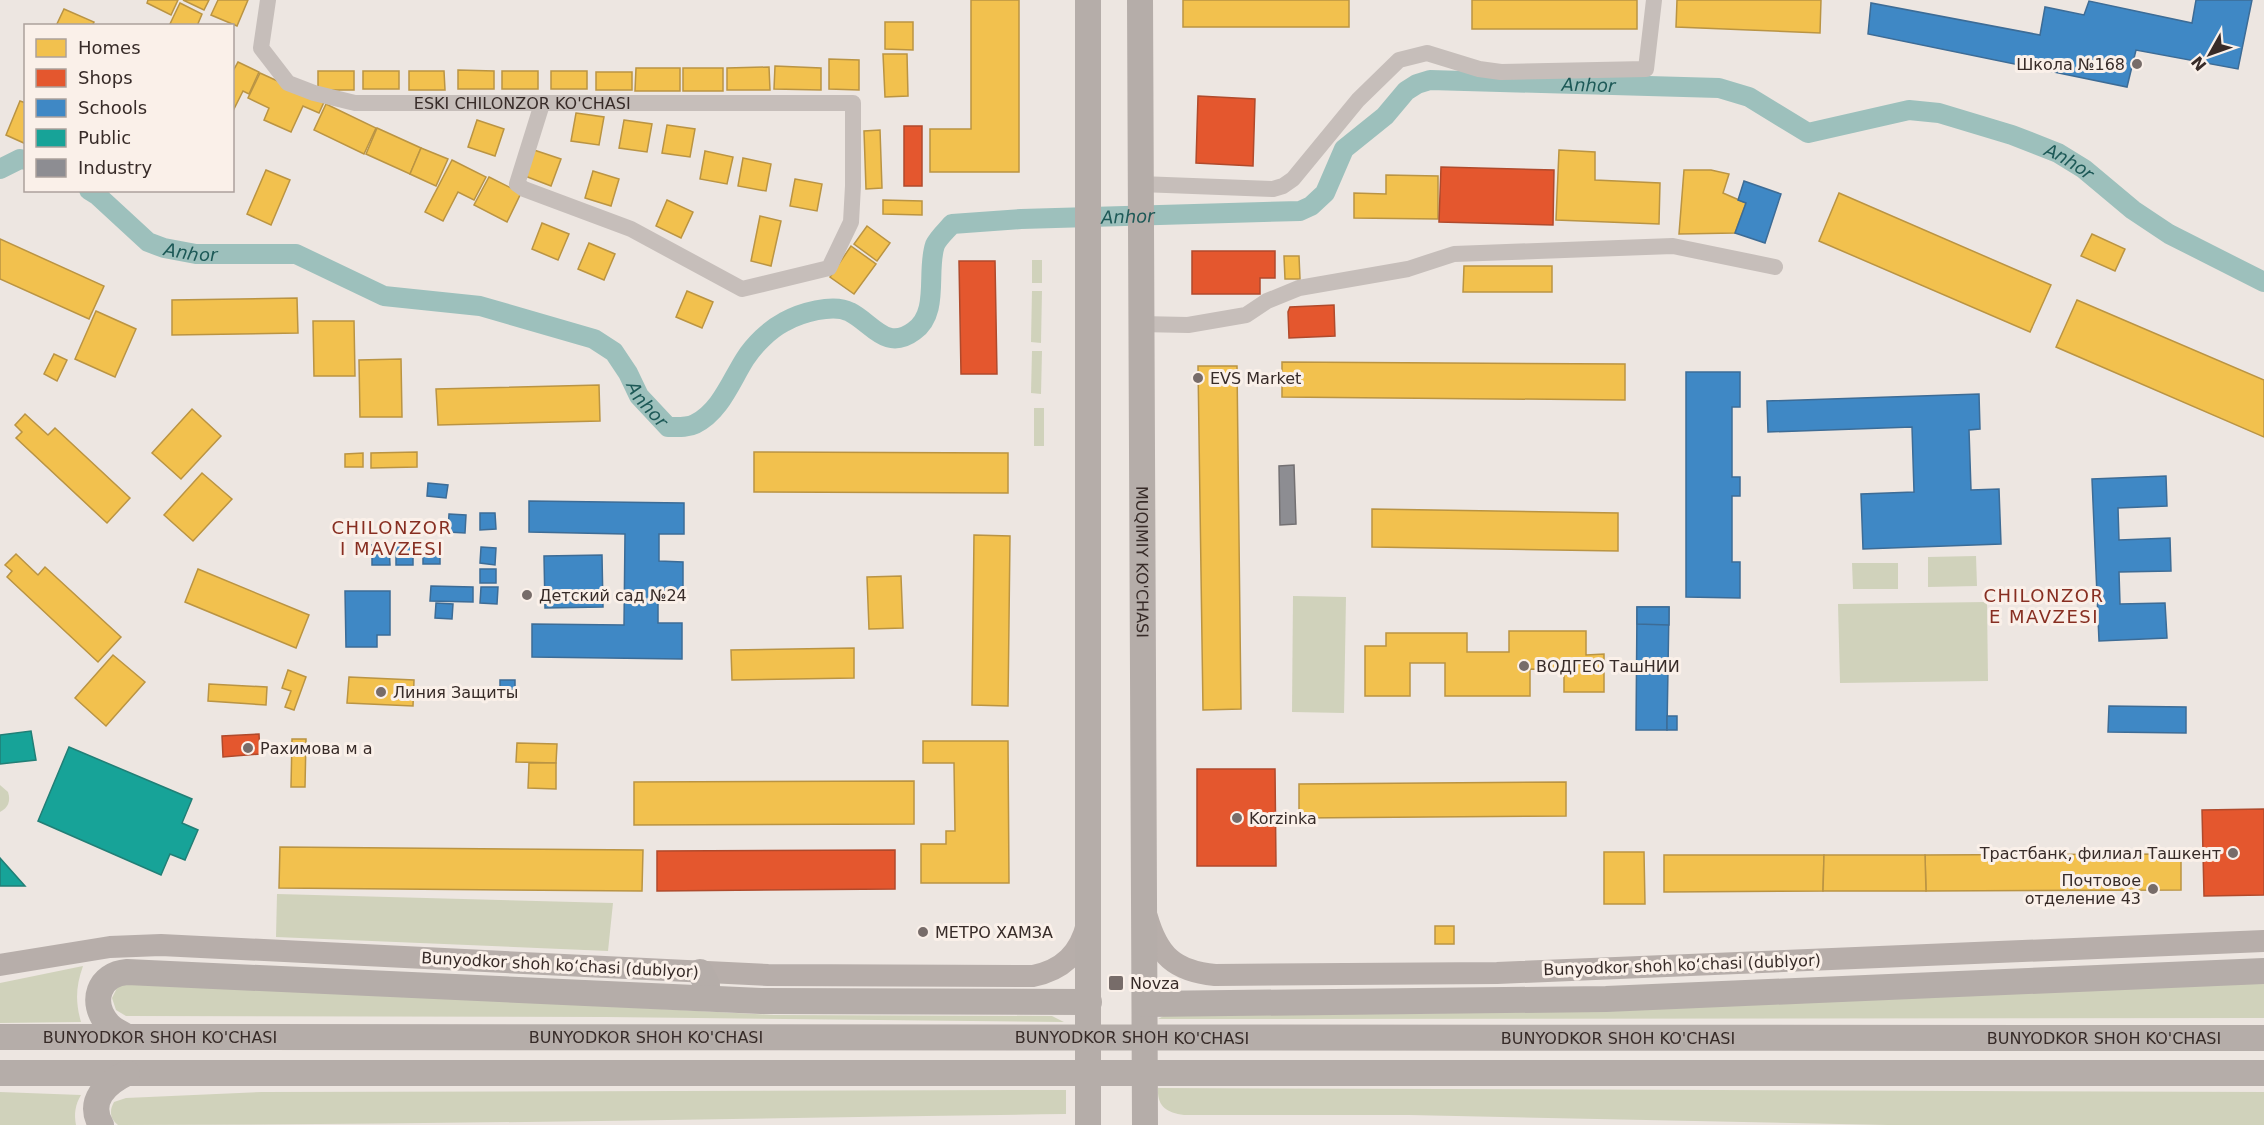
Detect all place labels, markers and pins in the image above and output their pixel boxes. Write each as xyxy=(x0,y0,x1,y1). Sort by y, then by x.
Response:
place label: Школа №168 xyxy=(2016,55,2125,74)
marker: Школа №168 xyxy=(2130,57,2144,71)
place label: EVS Market xyxy=(1210,369,1301,388)
marker: EVS Market xyxy=(1191,371,1205,385)
place label: Детский сад №24 xyxy=(539,586,687,605)
marker: Детский сад №24 xyxy=(520,588,534,602)
place label: ВОДГЕО ТашНИИ xyxy=(1536,657,1680,676)
marker: ВОДГЕО ТашНИИ xyxy=(1517,659,1531,673)
place label: Линия Защиты xyxy=(393,683,518,702)
marker: Линия Защиты xyxy=(374,685,388,699)
place label: Рахимова м а xyxy=(260,739,372,758)
marker: Рахимова м а xyxy=(241,741,255,755)
place label: Korzinka xyxy=(1249,809,1317,828)
marker: Korzinka xyxy=(1230,811,1244,825)
place label: Трастбанк, филиал Ташкент xyxy=(1979,844,2221,863)
marker: Трастбанк, филиал Ташкент xyxy=(2226,846,2240,860)
place label: Почтовое отделение 43 xyxy=(2025,871,2141,908)
marker: Почтовое отделение 43 xyxy=(2146,882,2160,896)
place label: МЕТРО ХАМЗА xyxy=(935,923,1053,942)
marker: МЕТРО ХАМЗА xyxy=(916,925,930,939)
marker: Novza xyxy=(1107,974,1125,992)
place label: Novza xyxy=(1130,974,1179,993)

